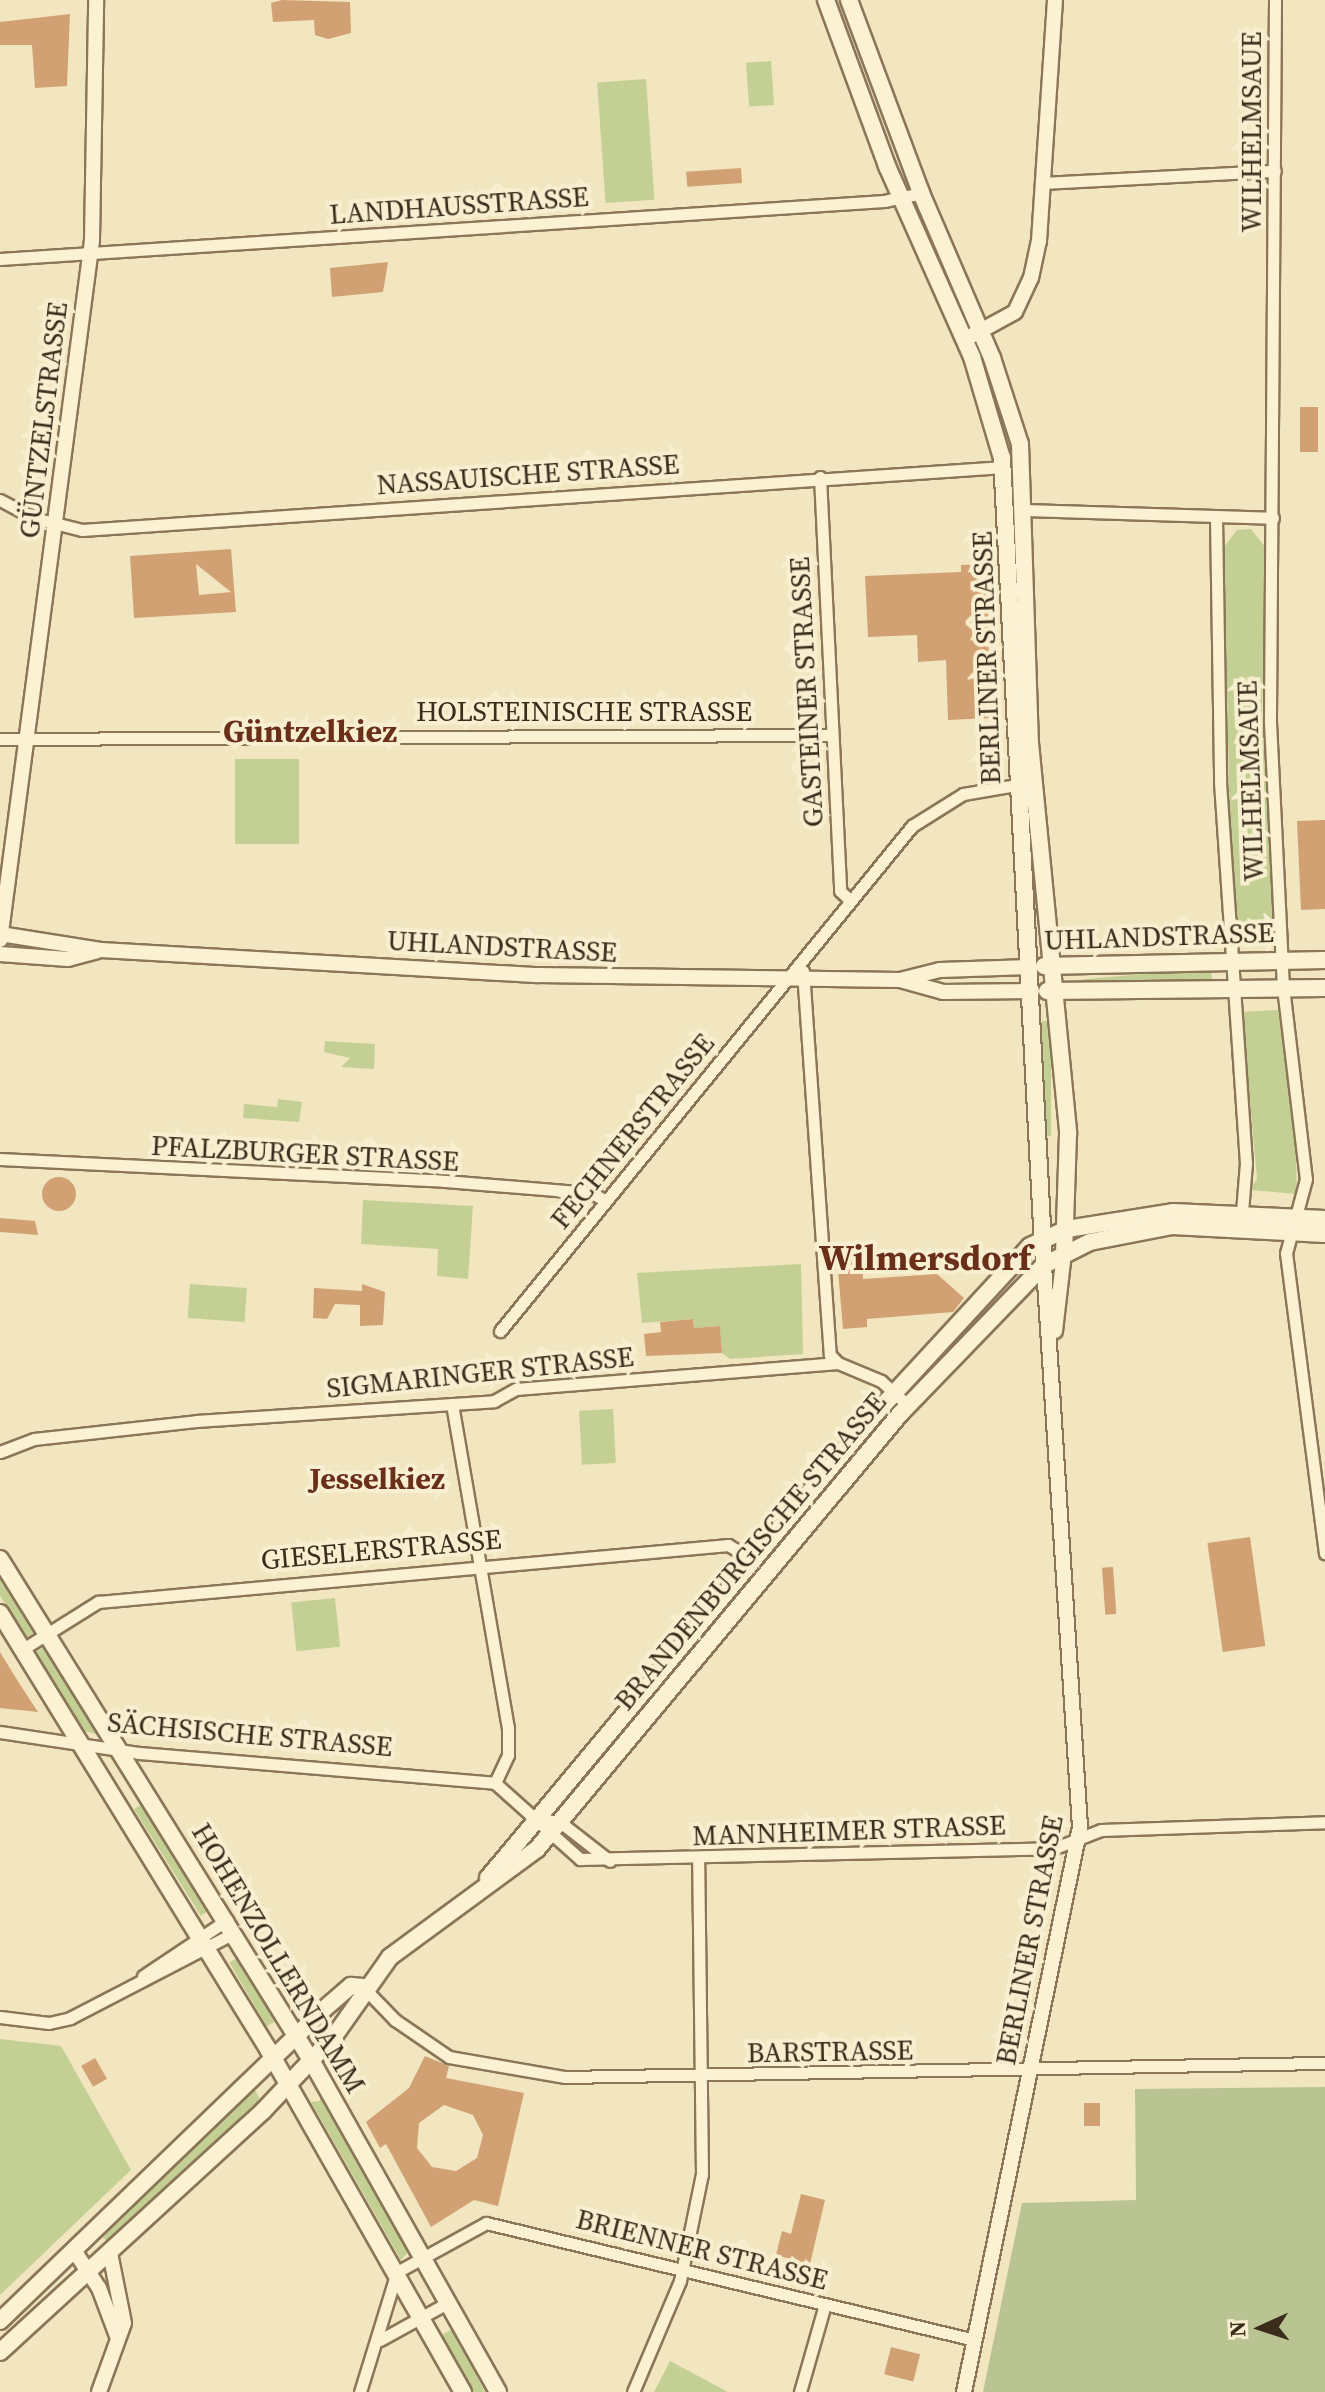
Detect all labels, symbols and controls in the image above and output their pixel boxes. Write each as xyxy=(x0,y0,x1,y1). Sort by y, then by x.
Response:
street label: WILHELMSAUE xyxy=(1234,31,1268,233)
street label: LANDHAUSSTRASSE xyxy=(328,179,590,231)
street label: GÜNTZELSTRASSE xyxy=(12,300,74,540)
street label: NASSAUISCHE STRASSE xyxy=(376,447,680,501)
street label: BERLINER STRASSE xyxy=(965,531,1007,785)
street label: GASTEINER STRASSE xyxy=(782,556,830,828)
street label: WILHELMSAUE xyxy=(1230,680,1270,882)
street label: HOLSTEINISCHE STRASSE xyxy=(416,694,752,728)
district label: Güntzelkiez xyxy=(223,712,397,750)
street label: UHLANDSTRASSE xyxy=(1043,915,1275,957)
street label: UHLANDSTRASSE xyxy=(386,923,618,969)
street label: FECHNERSTRASSE xyxy=(543,1027,721,1235)
street label: PFALZBURGER STRASSE xyxy=(150,1128,460,1178)
district label: Wilmersdorf xyxy=(819,1236,1031,1280)
street label: SIGMARINGER STRASSE xyxy=(325,1339,635,1405)
street label: BRANDENBURGISCHE STRASSE xyxy=(607,1385,893,1717)
district label: Jesselkiez xyxy=(309,1461,445,1497)
street label: GIESELERSTRASSE xyxy=(259,1522,503,1576)
street label: SÄCHSISCHE STRASSE xyxy=(106,1705,394,1763)
street label: MANNHEIMER STRASSE xyxy=(692,1808,1006,1852)
street label: BERLINER STRASSE xyxy=(988,1812,1070,2068)
street label: HOHENZOLLERNDAMM xyxy=(185,1817,373,2099)
street label: BARSTRASSE xyxy=(747,2033,913,2069)
street label: BRIENNER STRASSE xyxy=(573,2201,831,2297)
north arrow xyxy=(1221,2288,1301,2368)
text: N xyxy=(1222,2320,1252,2338)

